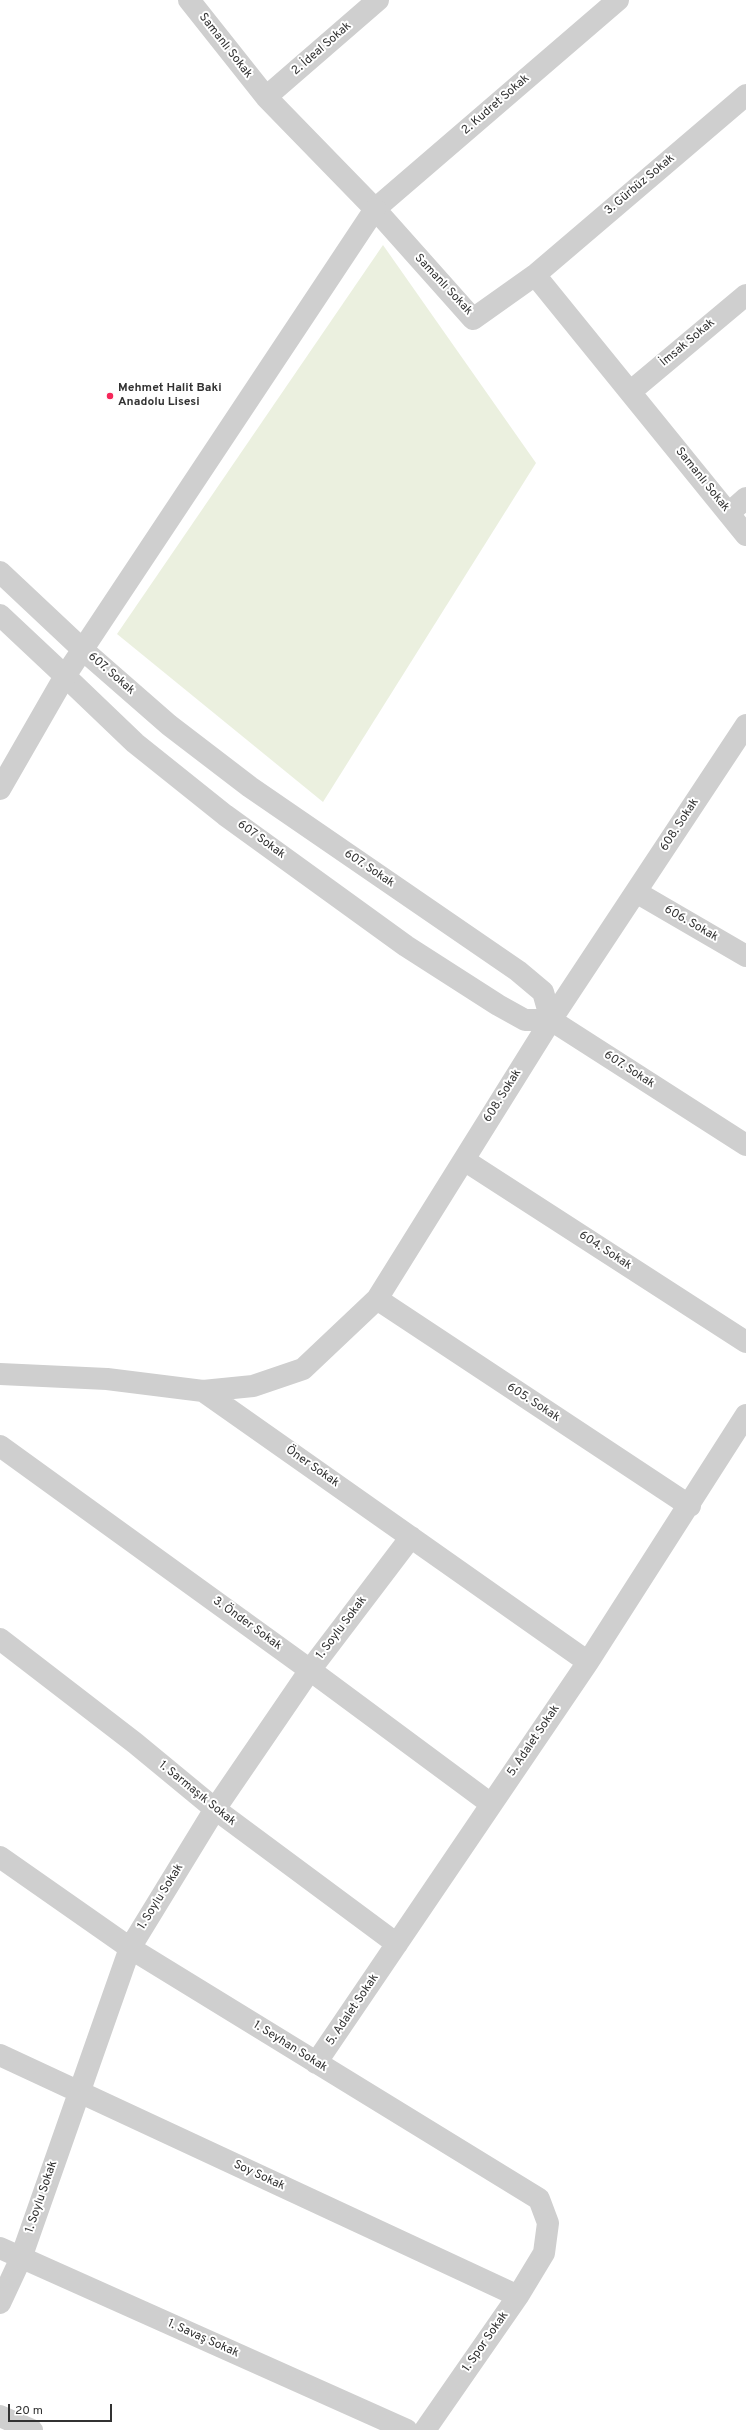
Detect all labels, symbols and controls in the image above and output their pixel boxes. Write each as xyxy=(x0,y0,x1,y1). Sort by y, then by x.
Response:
street label: Samanlı Sokak xyxy=(195,11,255,81)
street label: 2. İdeal Sokak xyxy=(289,19,355,79)
street label: 2. Kudret Sokak xyxy=(459,72,533,138)
street label: 3. Gürbüz Sokak xyxy=(602,151,678,219)
street label: Samanlı Sokak xyxy=(411,251,475,319)
street label: İmsak Sokak xyxy=(658,316,718,370)
place label: Mehmet Halit Baki Anadolu Lisesi xyxy=(118,382,222,410)
marker: Mehmet Halit Baki Anadolu Lisesi xyxy=(105,391,115,401)
street label: Samanlı Sokak xyxy=(672,445,732,515)
street label: 607. Sokak xyxy=(85,650,137,698)
street label: 608. Sokak xyxy=(658,796,702,854)
street label: 607 Sokak xyxy=(234,818,288,862)
street label: 607. Sokak xyxy=(341,847,397,891)
street label: 606. Sokak xyxy=(661,903,721,945)
street label: 607. Sokak xyxy=(601,1048,657,1092)
street label: 608. Sokak xyxy=(481,1067,525,1125)
street label: 604. Sokak xyxy=(576,1229,634,1273)
street label: 605. Sokak xyxy=(504,1381,562,1425)
street label: Öner Sokak xyxy=(282,1443,342,1491)
street label: 3. Önder Sokak xyxy=(210,1594,284,1654)
street label: 1. Soylu Sokak xyxy=(314,1594,370,1662)
street label: 5. Adalet Sokak xyxy=(505,1702,563,1780)
street label: 1. Sarmaşık Sokak xyxy=(156,1759,238,1829)
street label: 1. Soylu Sokak xyxy=(135,1861,187,1933)
street label: 5. Adalet Sokak xyxy=(324,1971,382,2049)
street label: 1. Seyhan Sokak xyxy=(250,2018,330,2076)
street label: Soy Sokak xyxy=(231,2158,287,2194)
street label: 1. Soylu Sokak xyxy=(23,2159,61,2235)
street label: 1. Spor Sokak xyxy=(460,2309,512,2375)
street label: 1. Savaş Sokak xyxy=(165,2317,241,2361)
scale bar xyxy=(10,2396,114,2422)
text: 20 m xyxy=(15,2403,43,2419)

